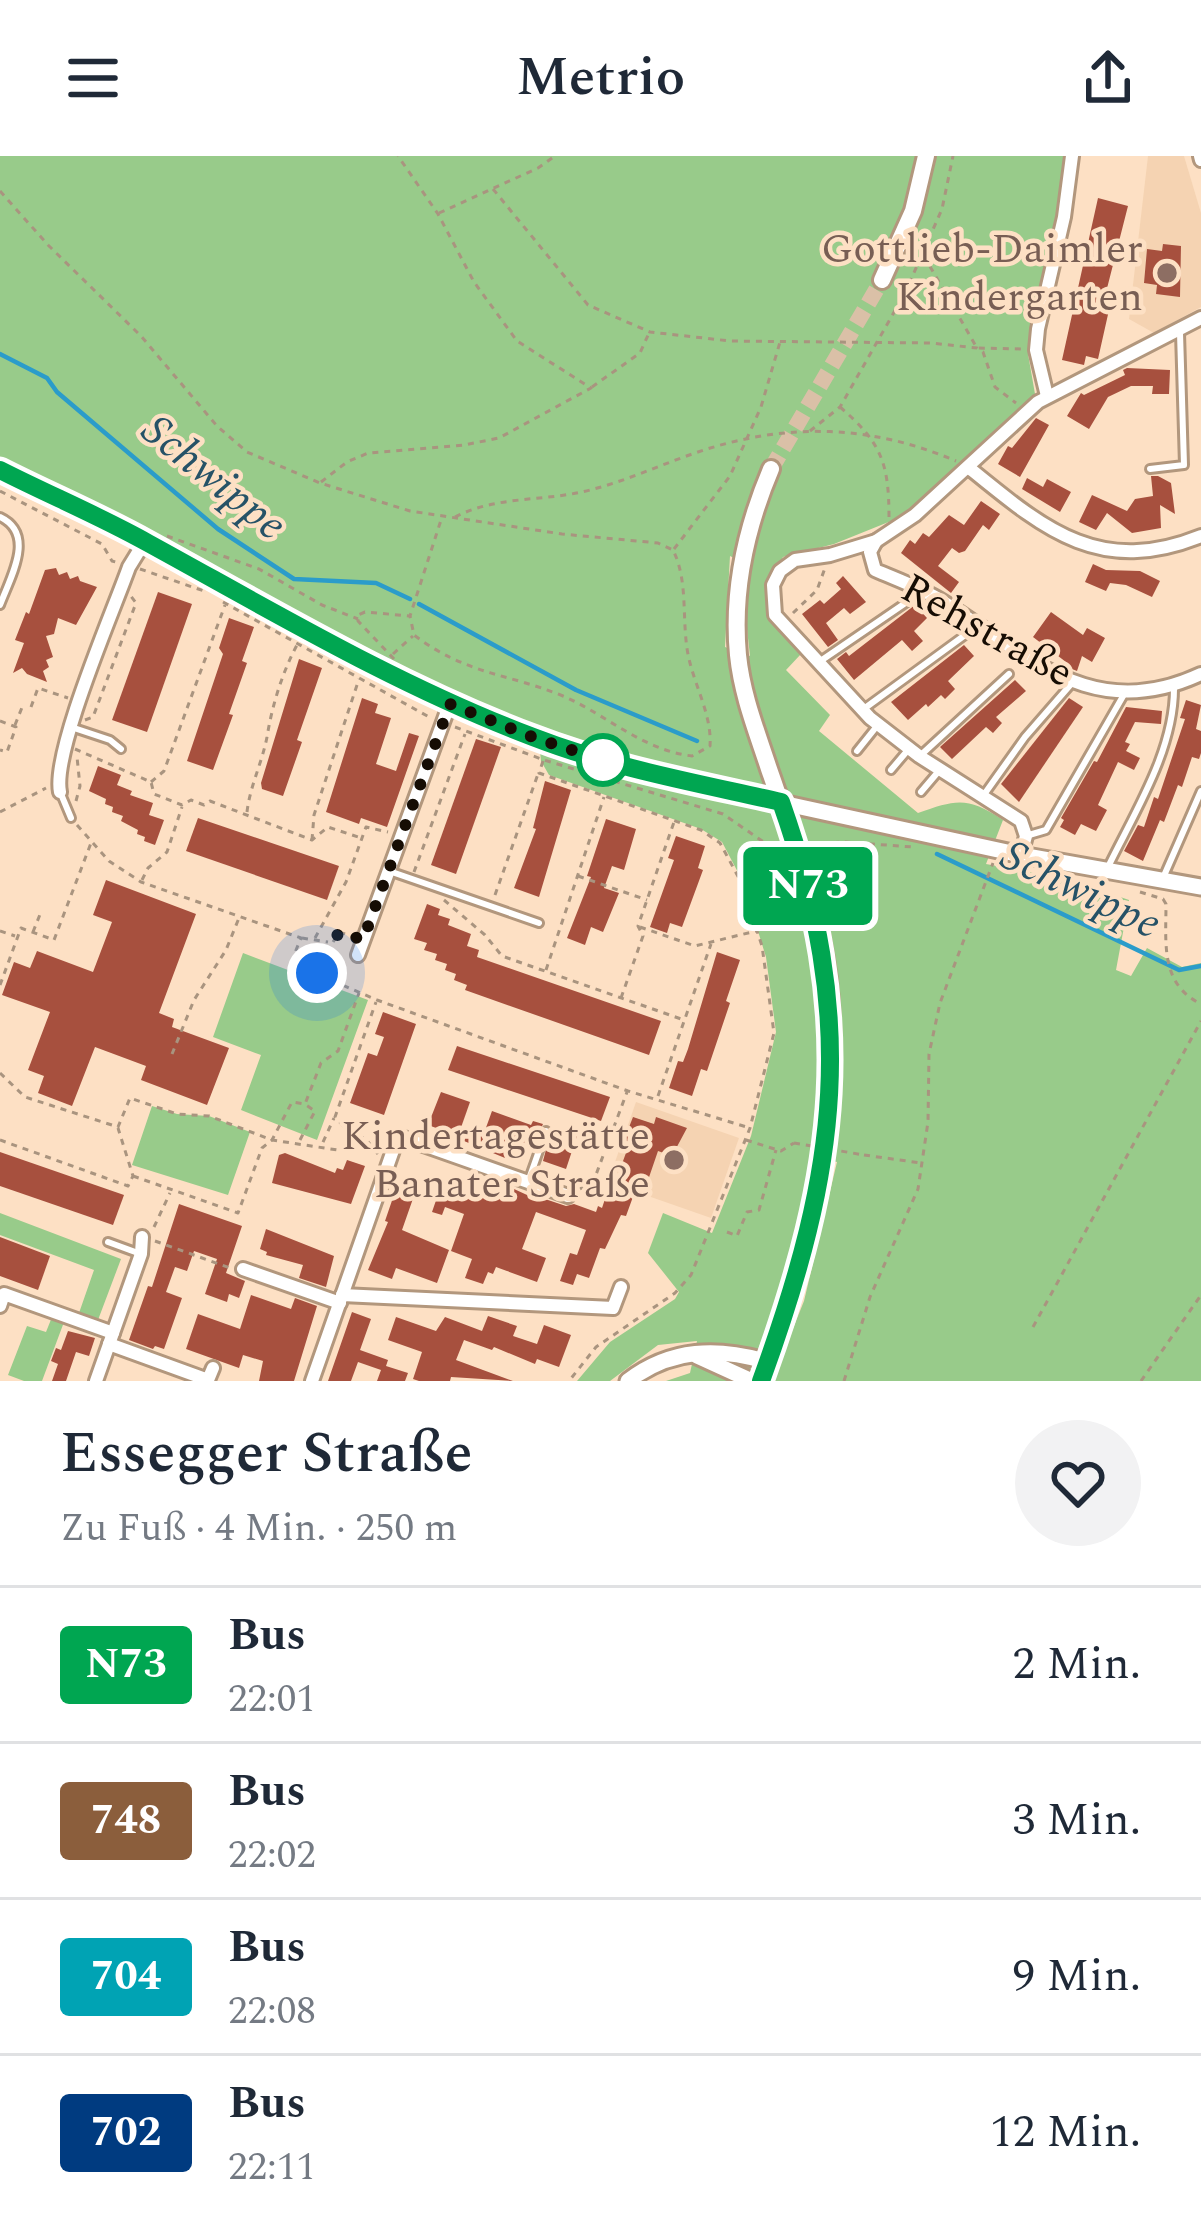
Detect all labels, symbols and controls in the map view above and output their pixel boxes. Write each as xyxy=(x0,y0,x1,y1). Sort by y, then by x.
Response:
text: Metrio xyxy=(516,37,685,119)
icon: menu xyxy=(60,45,126,111)
icon: share xyxy=(1075,45,1141,111)
place label: Gottlieb-Daimler Kindergarten xyxy=(821,218,1143,329)
marker: Gottlieb-Daimler Kindergarten xyxy=(1154,260,1180,286)
water label: Schwippe xyxy=(126,397,302,559)
street label: Rehstraße xyxy=(889,558,1085,704)
unlabelled marker xyxy=(578,735,628,785)
water label: Schwippe xyxy=(989,822,1173,958)
line badge: N73 xyxy=(739,847,877,925)
text: N73 xyxy=(767,854,849,917)
your location xyxy=(287,943,347,1003)
place label: Kindertagestätte Banater Straße xyxy=(341,1105,650,1216)
marker: Kindertagestätte Banater Straße xyxy=(661,1147,687,1173)
text: Essegger Straße xyxy=(60,1411,472,1497)
button: heart xyxy=(1015,1420,1141,1546)
text: Zu Fuß · 4 Min. · 250 m xyxy=(60,1499,457,1558)
text: Bus xyxy=(228,1601,306,1670)
text: 2 Min. xyxy=(1013,1630,1141,1699)
text: N73 xyxy=(85,1633,167,1696)
text: 22:01 xyxy=(228,1670,316,1729)
text: Bus xyxy=(228,1757,306,1826)
text: 3 Min. xyxy=(1013,1786,1141,1855)
text: 748 xyxy=(91,1789,161,1852)
text: 22:02 xyxy=(228,1826,316,1885)
text: Bus xyxy=(228,1913,306,1982)
text: 9 Min. xyxy=(1013,1942,1141,2011)
text: 704 xyxy=(91,1945,161,2008)
text: 22:08 xyxy=(228,1982,316,2041)
text: Bus xyxy=(228,2069,306,2138)
text: 12 Min. xyxy=(990,2098,1141,2167)
text: 702 xyxy=(91,2101,161,2164)
text: 22:11 xyxy=(228,2138,316,2197)

